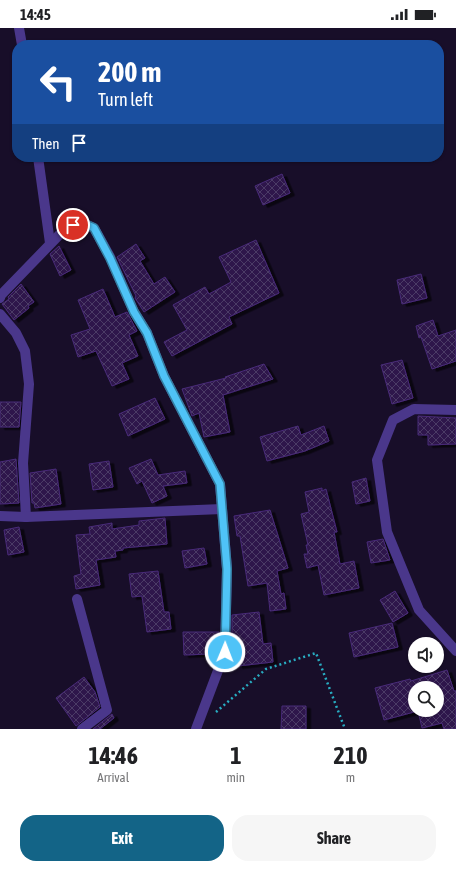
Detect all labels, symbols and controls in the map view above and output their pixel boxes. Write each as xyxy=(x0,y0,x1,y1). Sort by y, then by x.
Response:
text: 14:45 xyxy=(20,6,51,23)
icon: left xyxy=(32,56,84,108)
text: 200 m xyxy=(98,56,161,88)
text: Turn left xyxy=(98,89,153,110)
icon: arrive xyxy=(68,132,90,154)
text: Then xyxy=(32,135,60,152)
pin xyxy=(56,208,90,242)
icon: arrive xyxy=(62,214,84,236)
position arrow xyxy=(204,631,246,673)
map controls xyxy=(408,637,444,717)
button: sound xyxy=(408,637,444,673)
button: search xyxy=(408,681,444,717)
text: 14:46 xyxy=(89,742,138,769)
text: 1 xyxy=(230,742,241,769)
text: 210 xyxy=(334,742,367,769)
text: Arrival xyxy=(97,770,129,785)
text: min xyxy=(226,770,245,785)
text: m xyxy=(346,770,355,785)
button: Exit xyxy=(20,815,224,861)
button: Share xyxy=(232,815,436,861)

